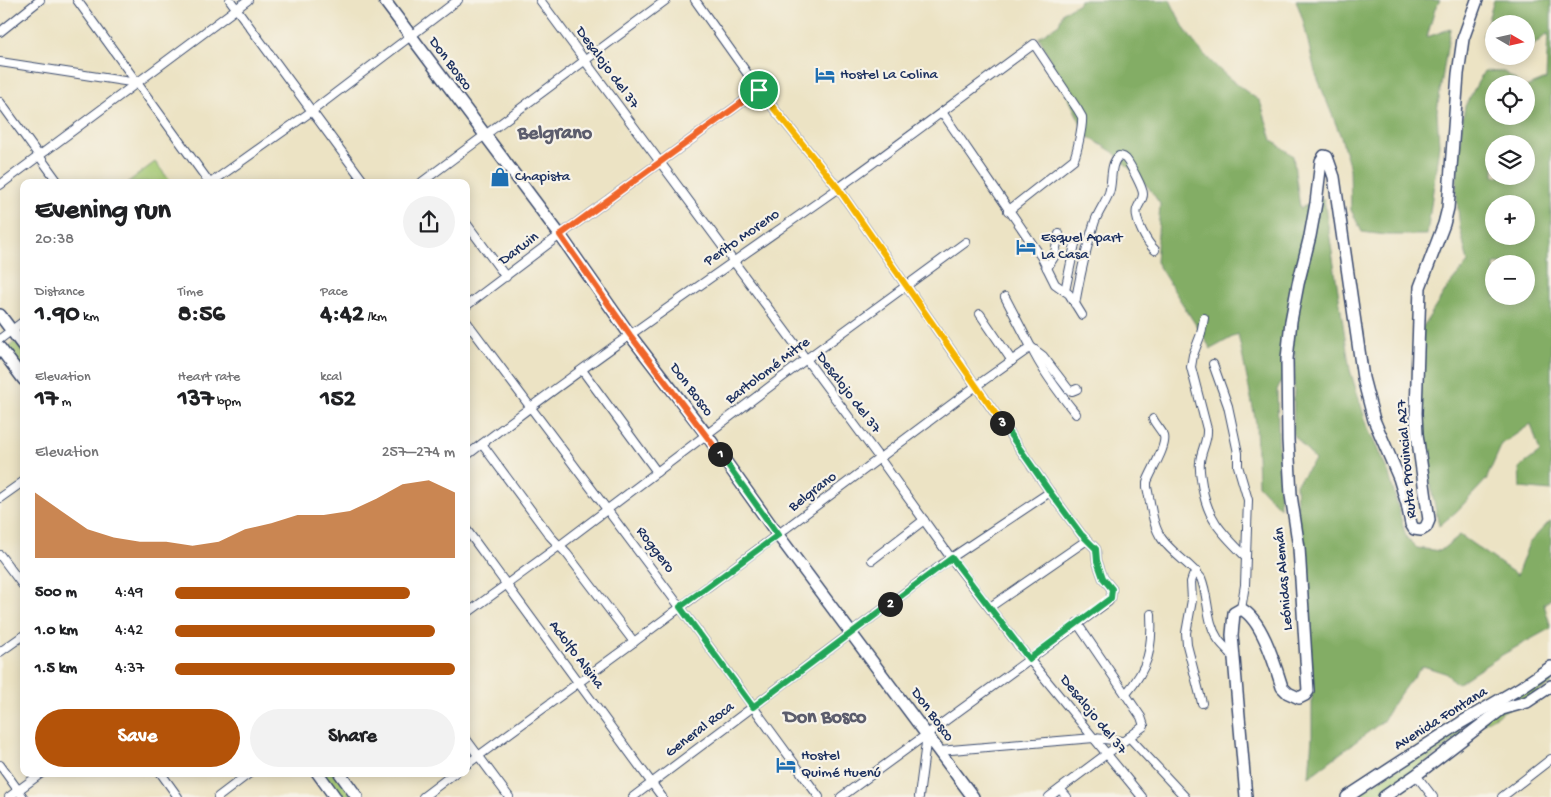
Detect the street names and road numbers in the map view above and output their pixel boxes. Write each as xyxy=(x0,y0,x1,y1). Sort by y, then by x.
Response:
street label: Desalojo del 37 xyxy=(571,23,644,114)
street label: Don Bosco xyxy=(424,33,476,94)
street label: Perito Moreno xyxy=(700,205,783,271)
street label: Darwin xyxy=(495,228,543,270)
street label: Bartolomé Mitre xyxy=(721,333,814,409)
street label: Desalojo del 37 xyxy=(811,348,885,438)
street label: Don Bosco xyxy=(665,359,717,420)
street label: Ruta Provincial A27 xyxy=(1393,398,1421,519)
street label: Belgrano xyxy=(785,468,841,517)
street label: Roggero xyxy=(632,523,678,577)
street label: Leónidas Alemán xyxy=(1271,527,1297,631)
street label: Adolfo Alsina xyxy=(544,617,608,693)
street label: Desalojo del 37 xyxy=(1055,671,1131,759)
street label: Avenida Fontana xyxy=(1391,683,1492,755)
street label: Don Bosco xyxy=(906,684,958,746)
street label: General Roca xyxy=(662,698,739,762)

